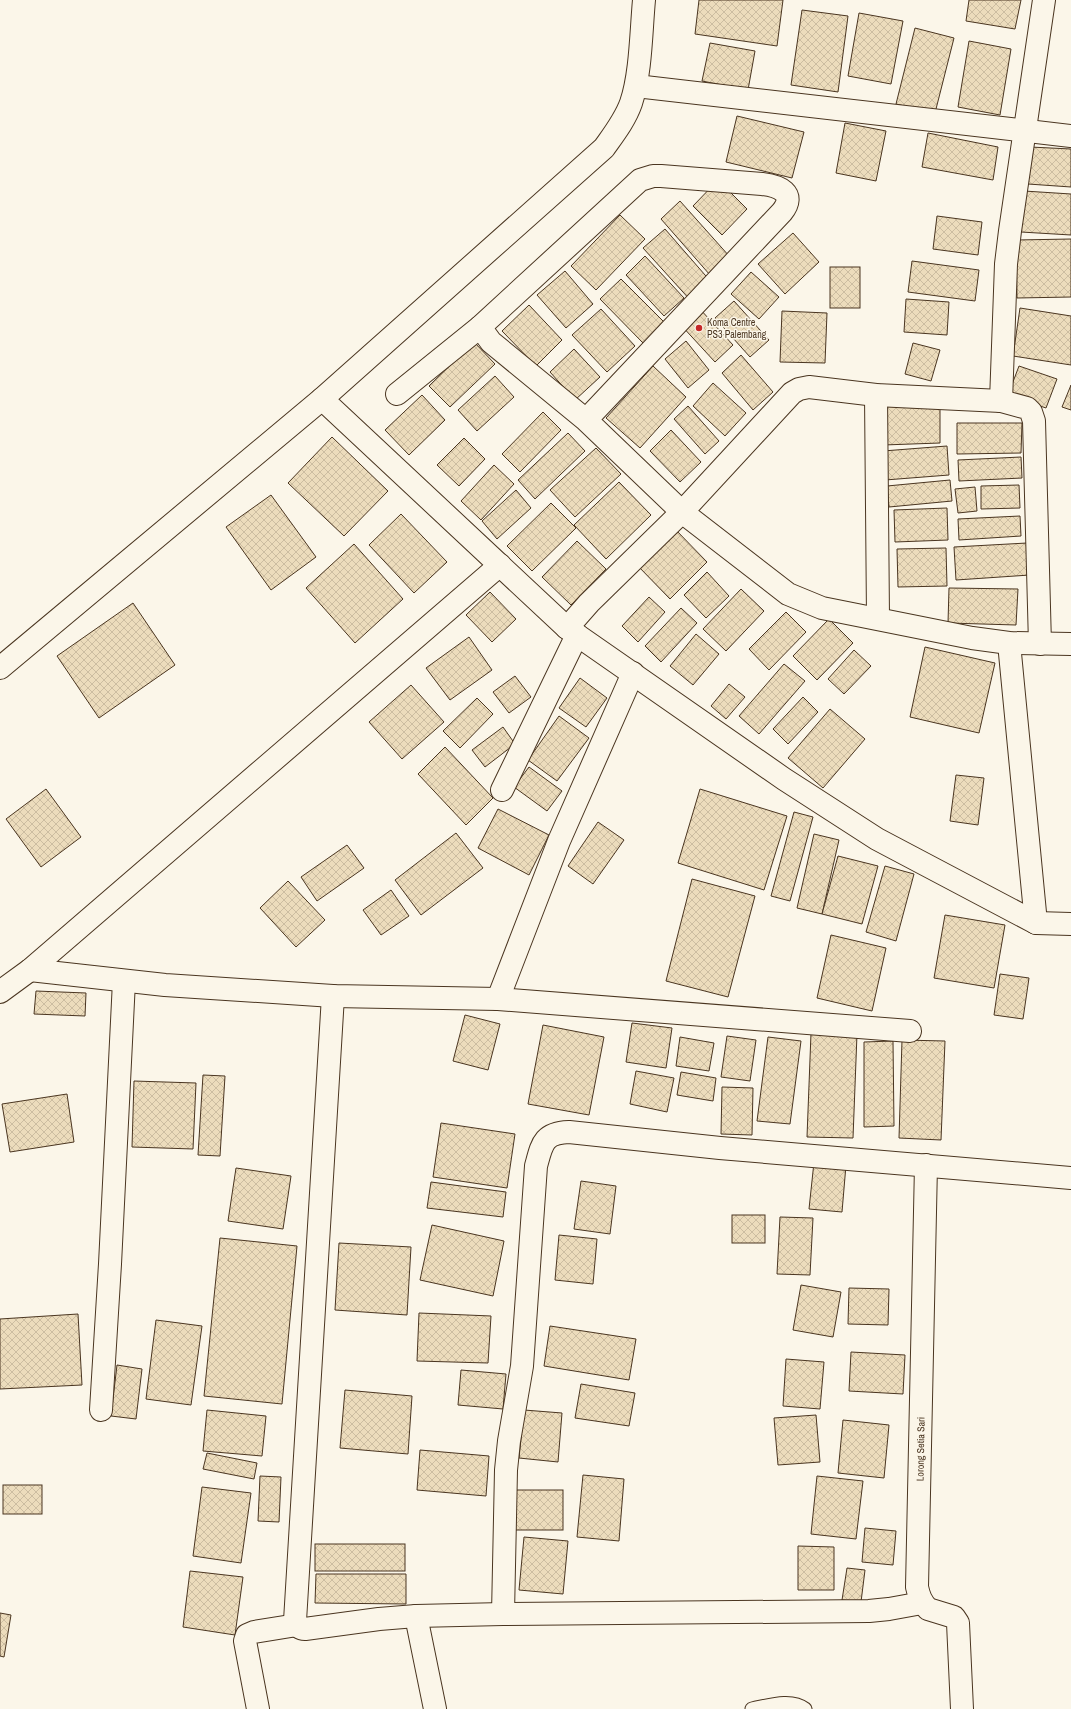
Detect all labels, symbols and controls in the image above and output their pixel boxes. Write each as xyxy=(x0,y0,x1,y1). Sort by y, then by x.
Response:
place label: Koma Centre PS3 Palembang xyxy=(707,316,767,341)
marker: Koma Centre PS3 Palembang xyxy=(694,323,704,333)
street label: Lorong Setia Sari xyxy=(913,1417,928,1481)

